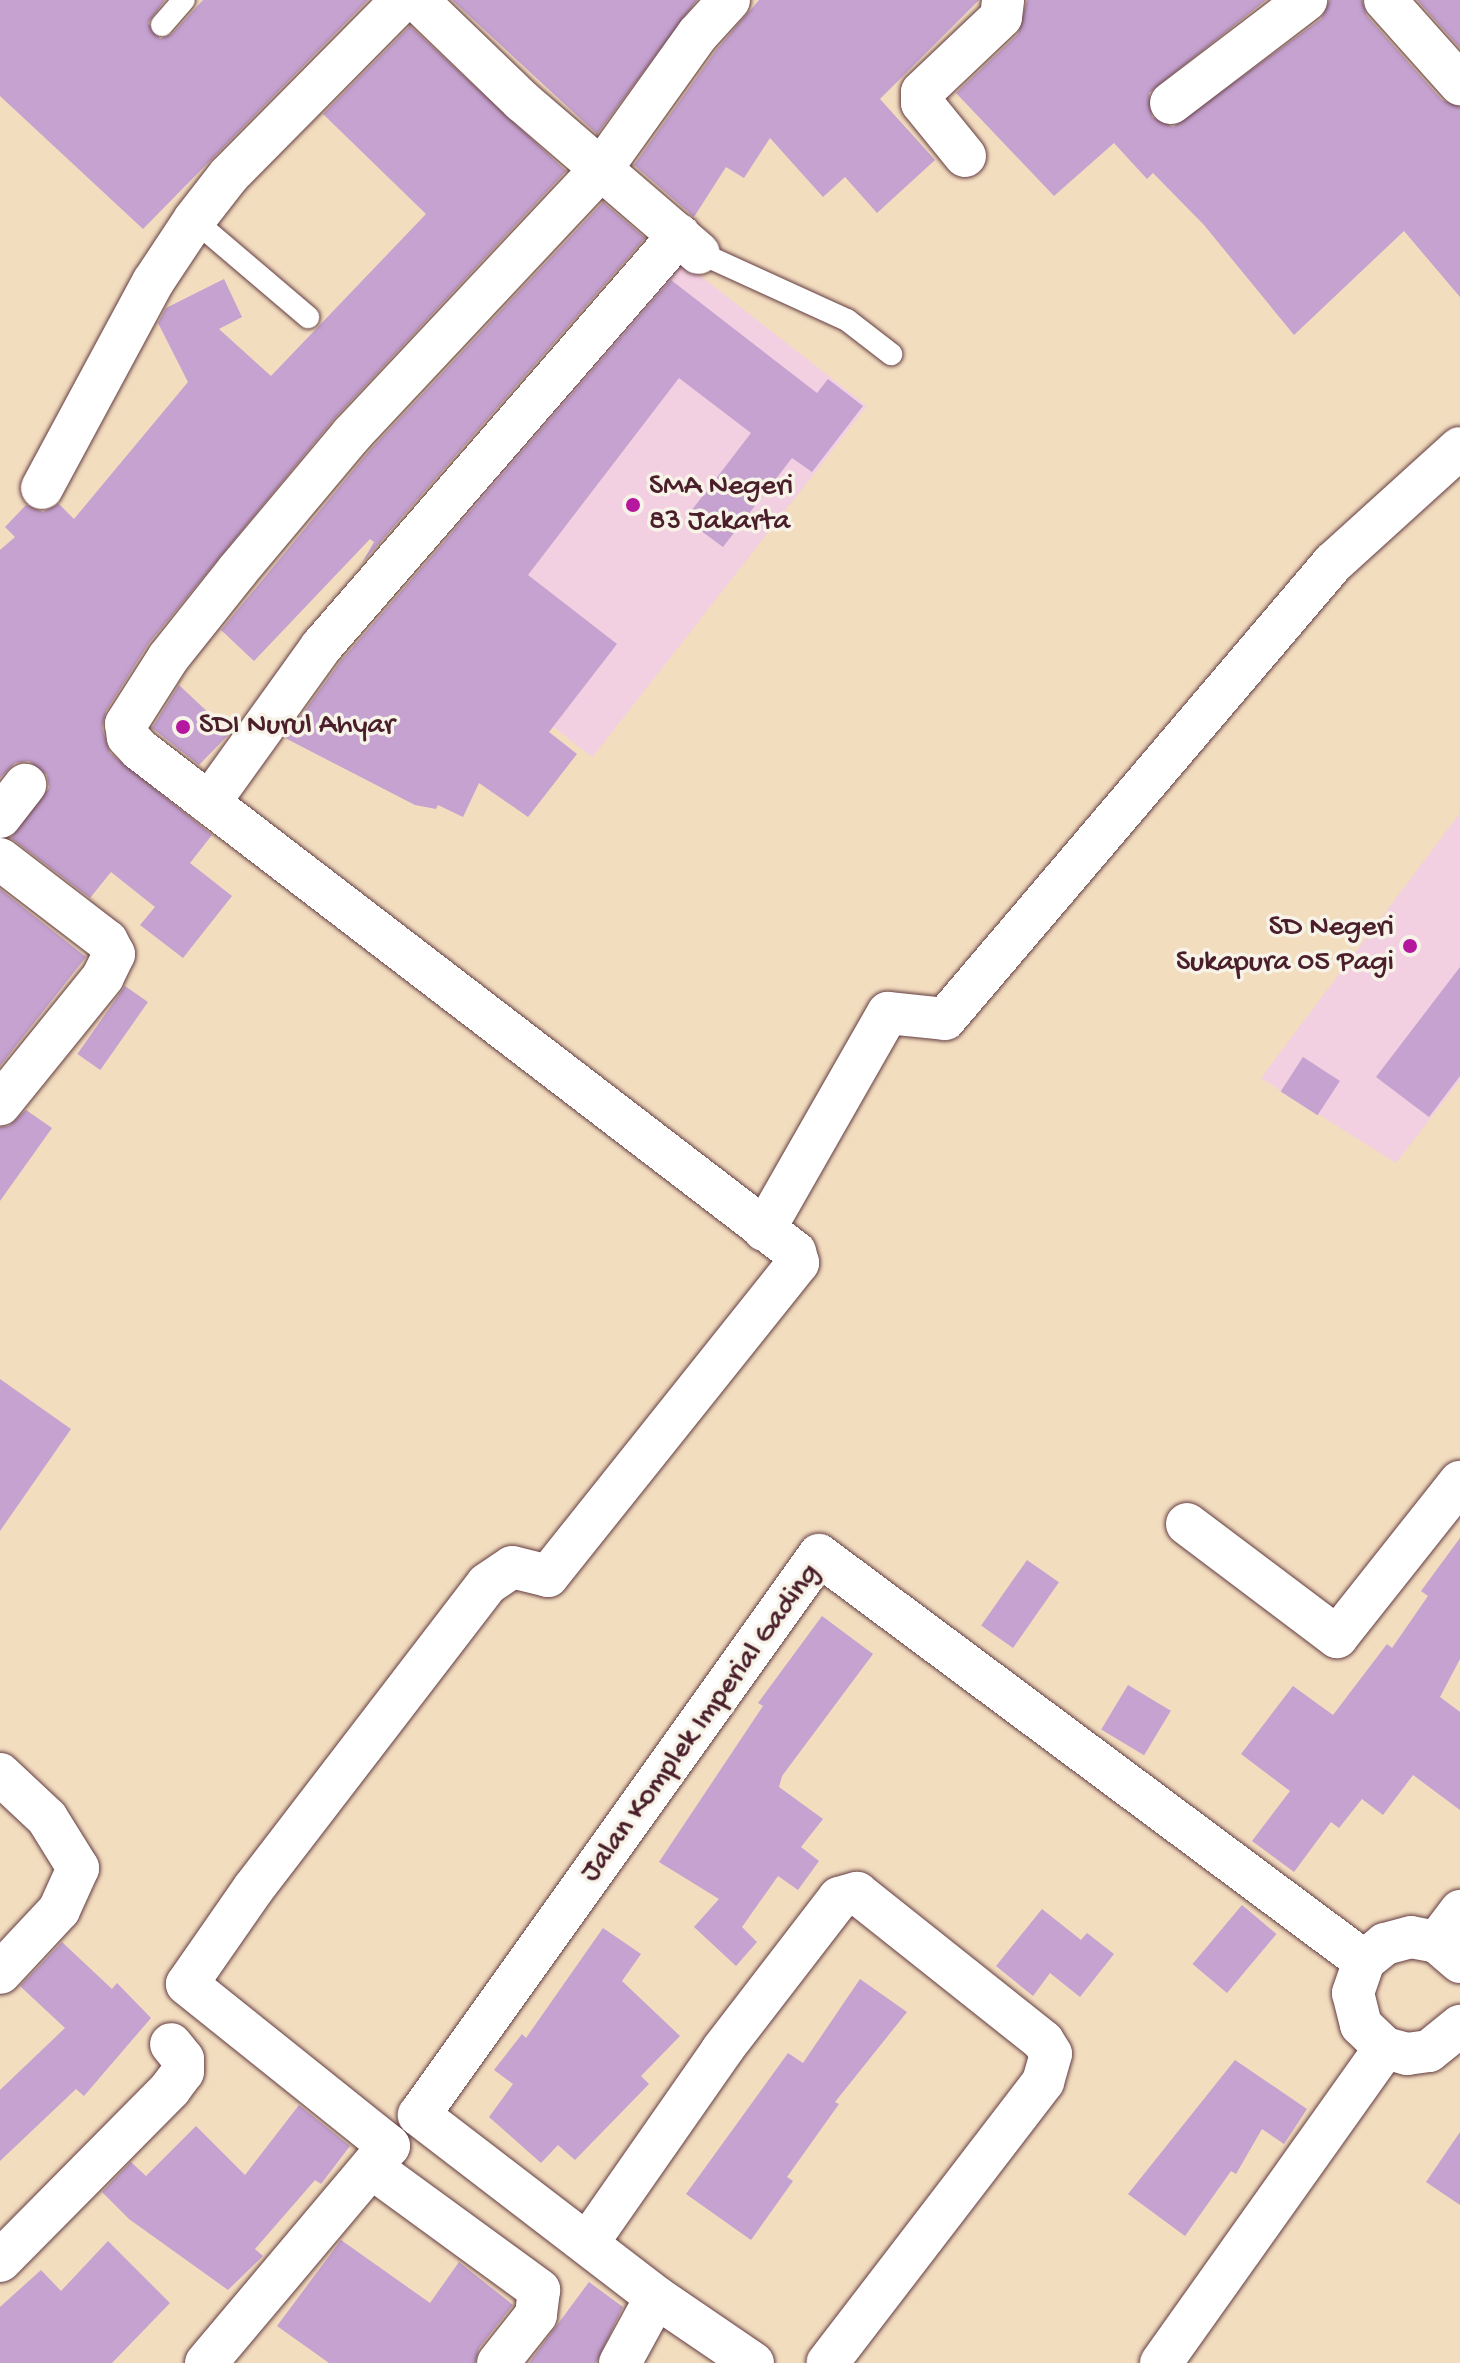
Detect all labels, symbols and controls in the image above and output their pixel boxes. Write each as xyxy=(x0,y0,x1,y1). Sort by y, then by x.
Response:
place label: SMA Negeri 83 Jakarta xyxy=(649,470,793,540)
marker: SMA Negeri 83 Jakarta xyxy=(624,496,642,514)
place label: SDI Nurul Ahyar xyxy=(199,709,395,745)
marker: SDI Nurul Ahyar xyxy=(174,718,192,736)
place label: SD Negeri Sukapura 05 Pagi xyxy=(1176,911,1394,982)
marker: SD Negeri Sukapura 05 Pagi xyxy=(1401,937,1419,955)
street label: Jalan Komplek Imperial Gading xyxy=(574,1558,830,1890)

